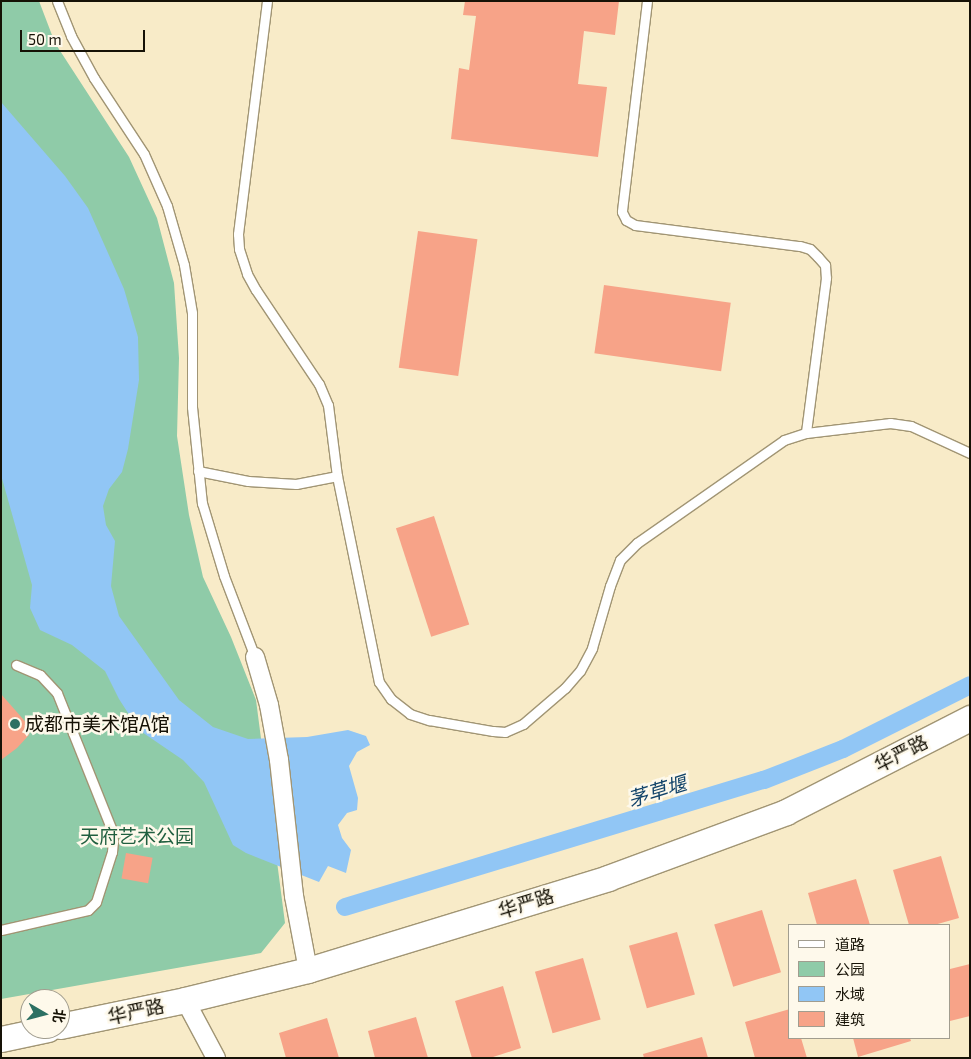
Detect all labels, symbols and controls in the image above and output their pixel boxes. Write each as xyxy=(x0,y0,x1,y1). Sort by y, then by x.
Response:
scale bar xyxy=(22,20,148,52)
text: 50 m xyxy=(28,30,62,48)
place label: 成都市美术馆A馆 xyxy=(25,713,170,735)
marker: 成都市美术馆A馆 xyxy=(9,718,21,730)
street label: 华严路 xyxy=(870,730,932,776)
water label: 茅草堰 xyxy=(625,771,689,811)
park label: 天府艺术公园 xyxy=(80,825,194,847)
street label: 华严路 xyxy=(495,884,557,922)
legend xyxy=(788,924,951,1039)
text: 道路 xyxy=(835,935,865,953)
text: 公园 xyxy=(835,960,865,978)
text: 水域 xyxy=(835,985,865,1003)
north arrow xyxy=(20,989,70,1039)
street label: 华严路 xyxy=(106,994,166,1028)
text: 北 xyxy=(50,1008,69,1024)
text: 建筑 xyxy=(835,1010,865,1028)

